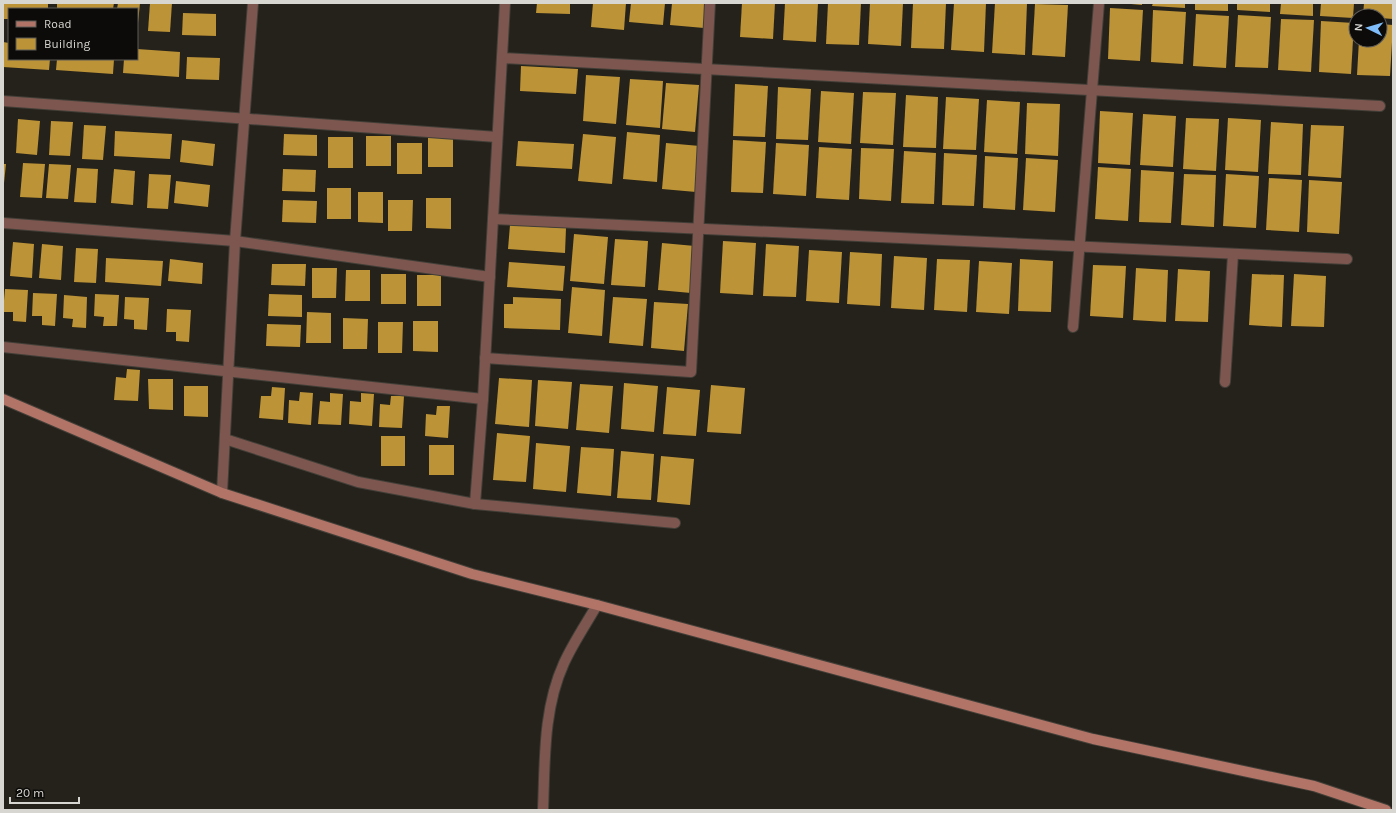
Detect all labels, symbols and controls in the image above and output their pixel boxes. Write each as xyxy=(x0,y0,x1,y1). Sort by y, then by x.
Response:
legend xyxy=(8,8,138,60)
north arrow xyxy=(1348,8,1388,48)
text: Road xyxy=(44,17,72,31)
text: N xyxy=(1352,23,1365,32)
text: Building xyxy=(44,37,91,51)
scale bar xyxy=(10,779,79,805)
text: 20 m xyxy=(16,786,44,800)

